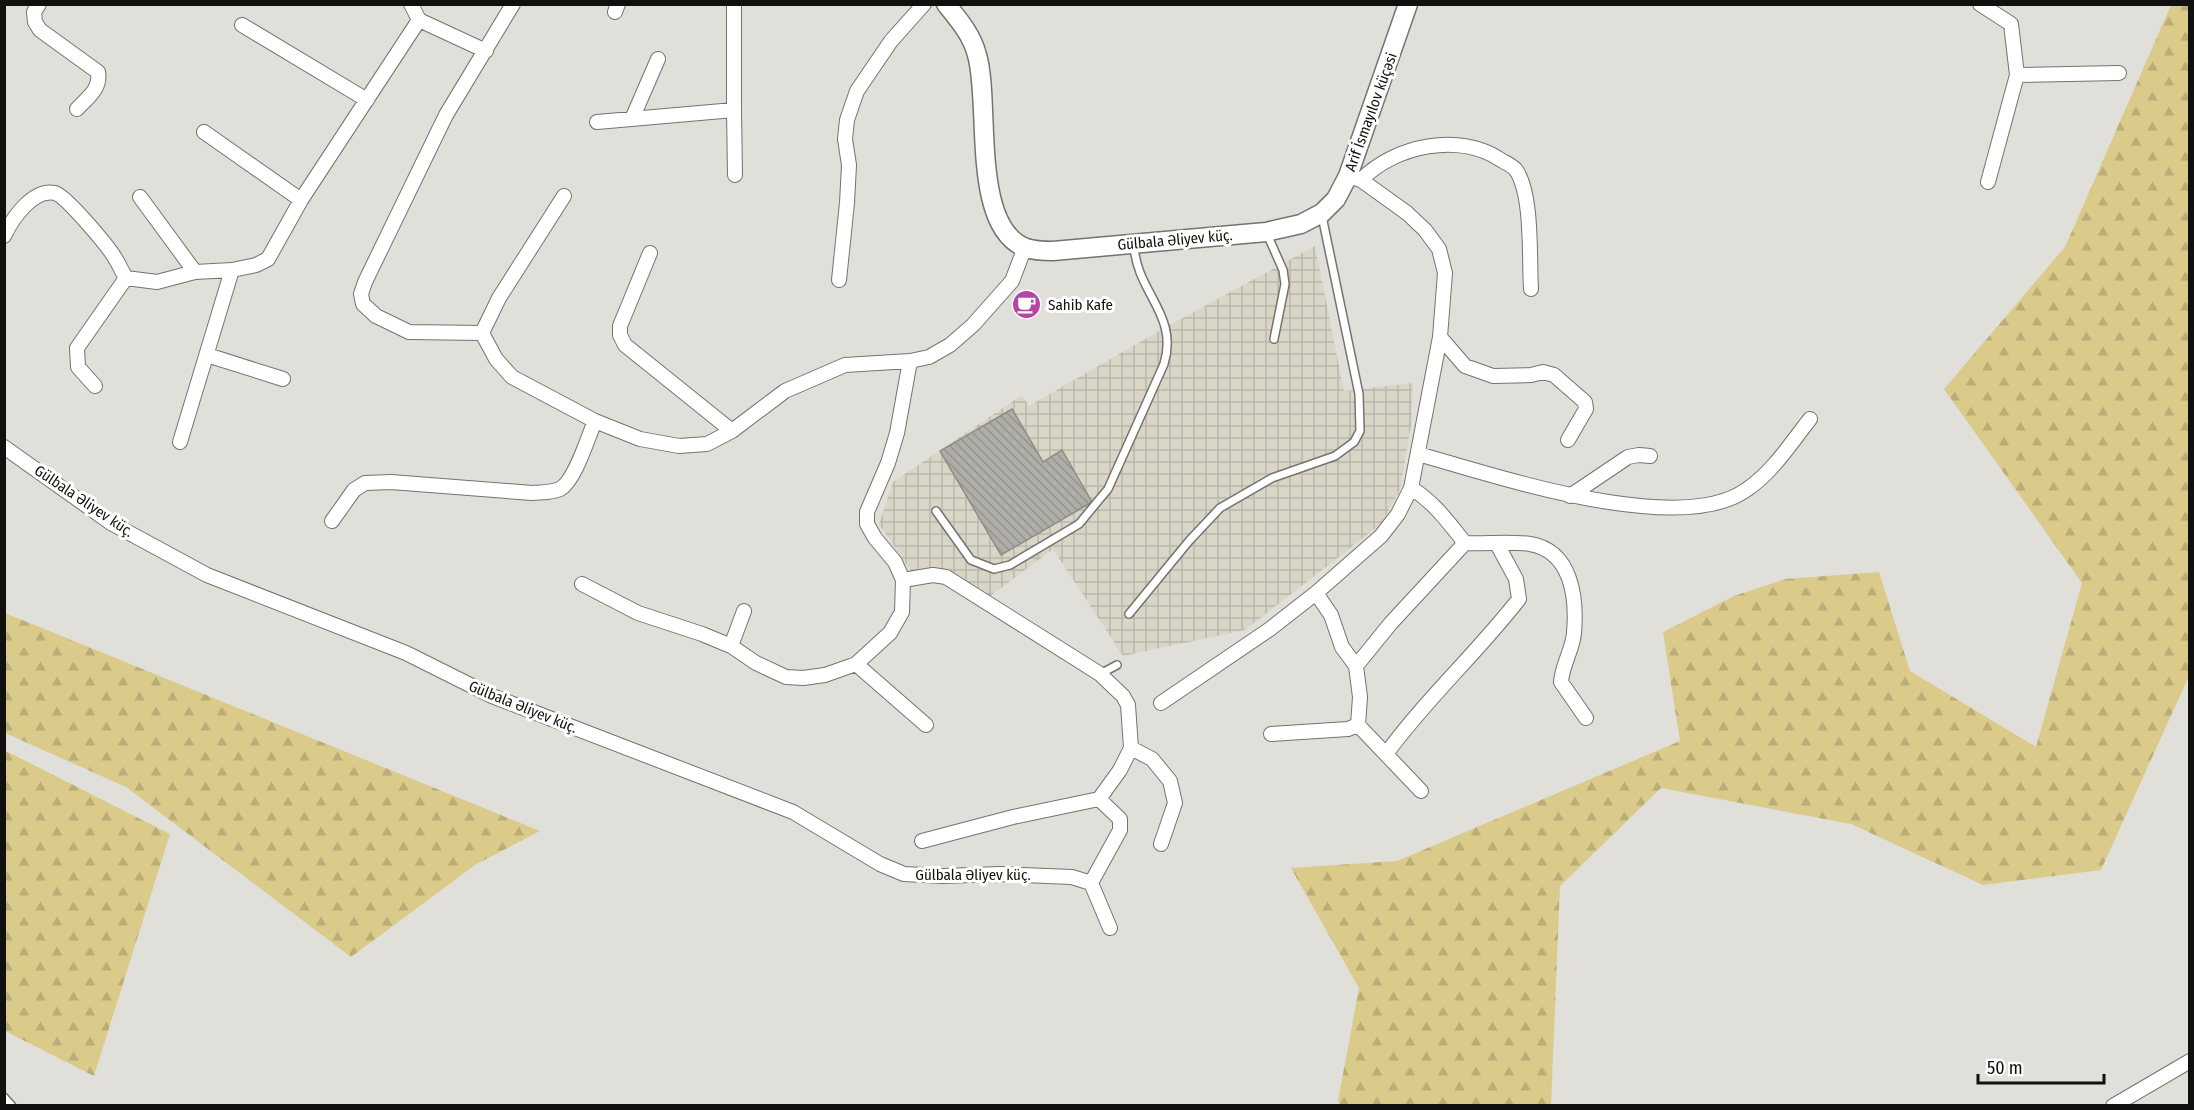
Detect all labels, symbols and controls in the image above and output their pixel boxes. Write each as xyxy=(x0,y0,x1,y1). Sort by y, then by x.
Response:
street label: Arif İsmayılov küçəsi xyxy=(1341,50,1401,174)
street label: Gülbala Əliyev küç. xyxy=(1117,226,1233,254)
cafe icon: Sahib Kafe xyxy=(1011,289,1043,321)
place label: Sahib Kafe xyxy=(1048,296,1113,314)
street label: Gülbala Əliyev küç. xyxy=(31,461,137,541)
street label: Gülbala Əliyev küç. xyxy=(466,677,580,737)
street label: Gülbala Əliyev küç. xyxy=(915,866,1031,884)
scale bar xyxy=(1978,1047,2104,1085)
text: 50 m xyxy=(1987,1057,2023,1079)

